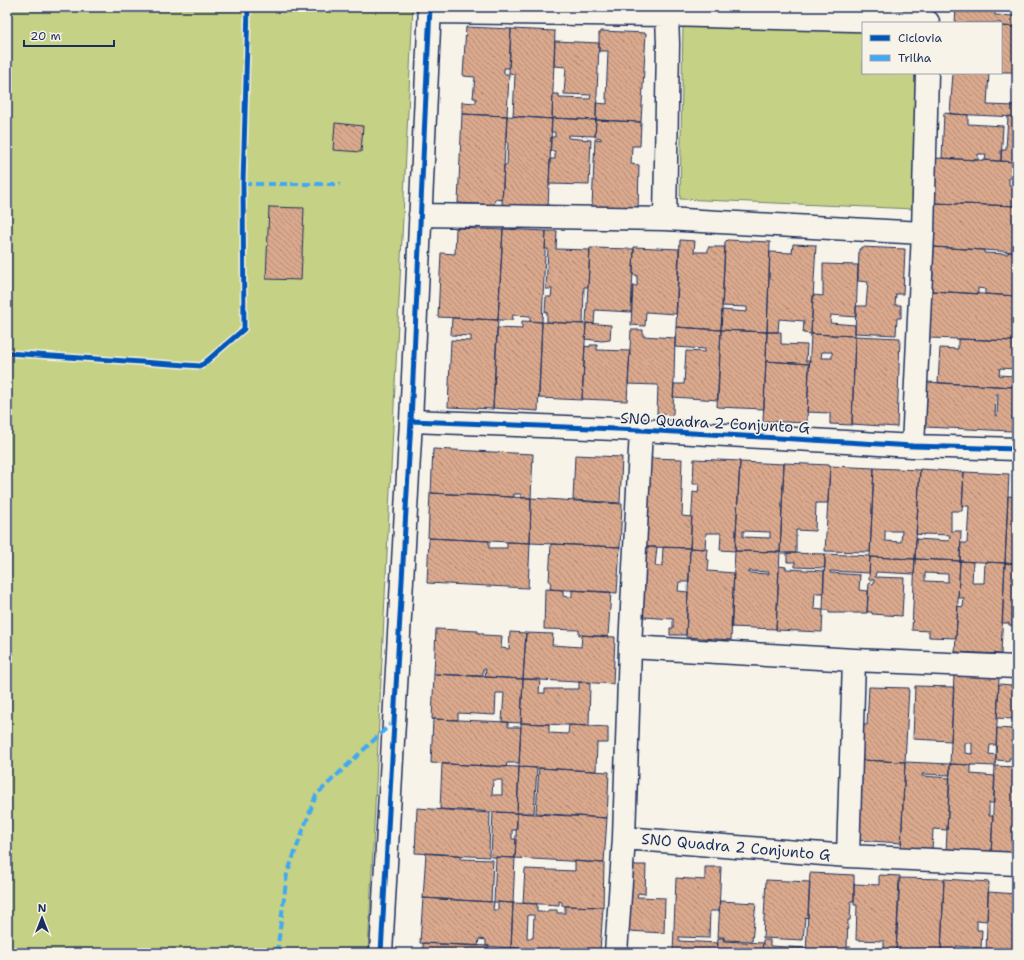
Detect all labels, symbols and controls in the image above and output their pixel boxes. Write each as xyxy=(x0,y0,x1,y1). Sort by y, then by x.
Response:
scale bar xyxy=(24,22,114,48)
legend xyxy=(862,22,1002,74)
text: 20 m xyxy=(30,28,61,44)
text: Ciclovia xyxy=(898,30,942,46)
text: Trilha xyxy=(898,50,932,66)
street label: SNO Quadra 2 Conjunto G xyxy=(620,408,810,438)
street label: SNO Quadra 2 Conjunto G xyxy=(641,829,831,865)
north arrow xyxy=(22,898,62,938)
text: N xyxy=(38,901,47,916)

